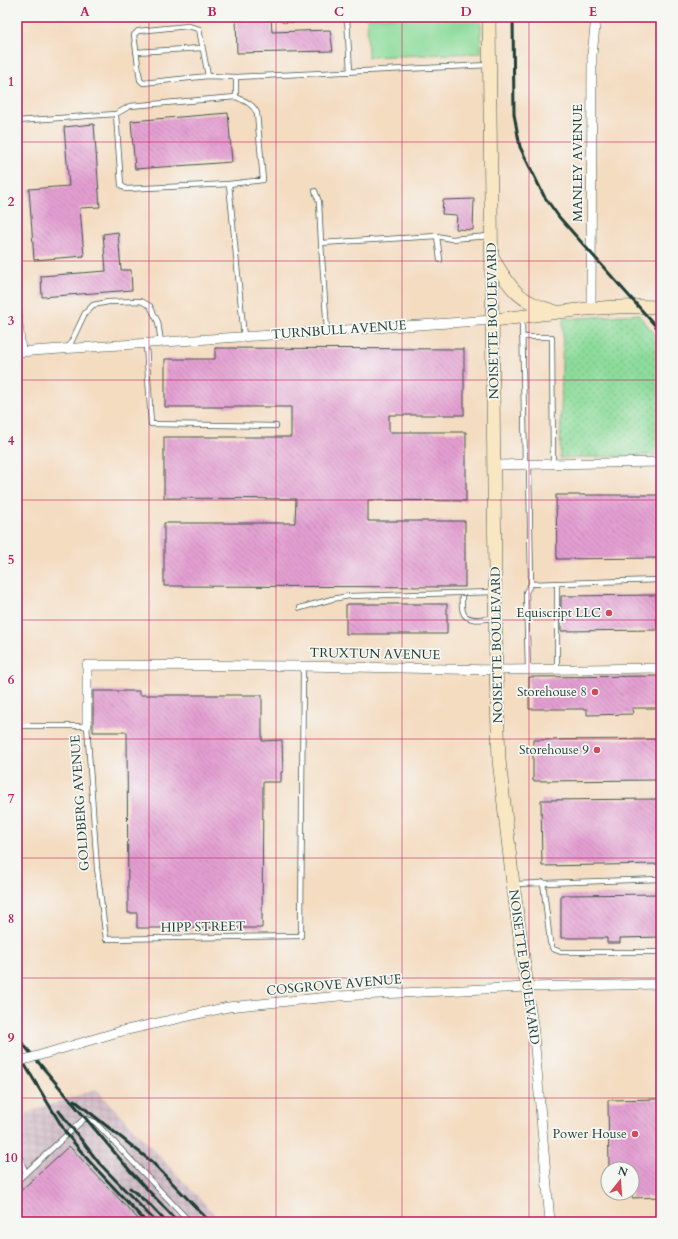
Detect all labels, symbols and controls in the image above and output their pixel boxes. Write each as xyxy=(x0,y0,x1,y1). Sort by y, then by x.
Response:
text: A xyxy=(80,3,90,21)
text: B xyxy=(207,3,217,21)
text: C xyxy=(334,3,344,21)
text: D xyxy=(460,3,472,21)
text: E xyxy=(589,3,597,21)
text: 1 xyxy=(8,73,14,91)
street label: MANLEY AVENUE xyxy=(569,104,587,222)
text: 2 xyxy=(8,193,15,211)
street label: NOISETTE BOULEVARD xyxy=(483,242,503,400)
text: 3 xyxy=(8,312,15,330)
street label: TURNBULL AVENUE xyxy=(271,316,407,344)
text: 4 xyxy=(8,432,15,450)
text: 5 xyxy=(8,551,14,569)
street label: NOISETTE BOULEVARD xyxy=(487,566,507,724)
place label: Equiscript LLC xyxy=(516,604,601,622)
marker: Equiscript LLC xyxy=(604,608,614,618)
street label: TRUXTUN AVENUE xyxy=(310,644,440,664)
text: 6 xyxy=(8,671,15,689)
place label: Storehouse 8 xyxy=(517,683,587,701)
marker: Storehouse 8 xyxy=(590,687,600,697)
street label: GOLDBERG AVENUE xyxy=(66,734,94,872)
place label: Storehouse 9 xyxy=(519,741,589,759)
marker: Storehouse 9 xyxy=(592,745,602,755)
text: 7 xyxy=(8,790,15,808)
street label: NOISETTE BOULEVARD xyxy=(504,888,544,1046)
text: 8 xyxy=(8,910,14,928)
street label: HIPP STREET xyxy=(160,917,246,937)
street label: COSGROVE AVENUE xyxy=(266,970,402,1000)
text: 9 xyxy=(8,1029,15,1047)
place label: Power House xyxy=(552,1125,627,1143)
marker: Power House xyxy=(630,1129,640,1139)
text: 10 xyxy=(4,1149,18,1167)
north arrow xyxy=(600,1161,640,1201)
text: N xyxy=(616,1163,630,1181)

